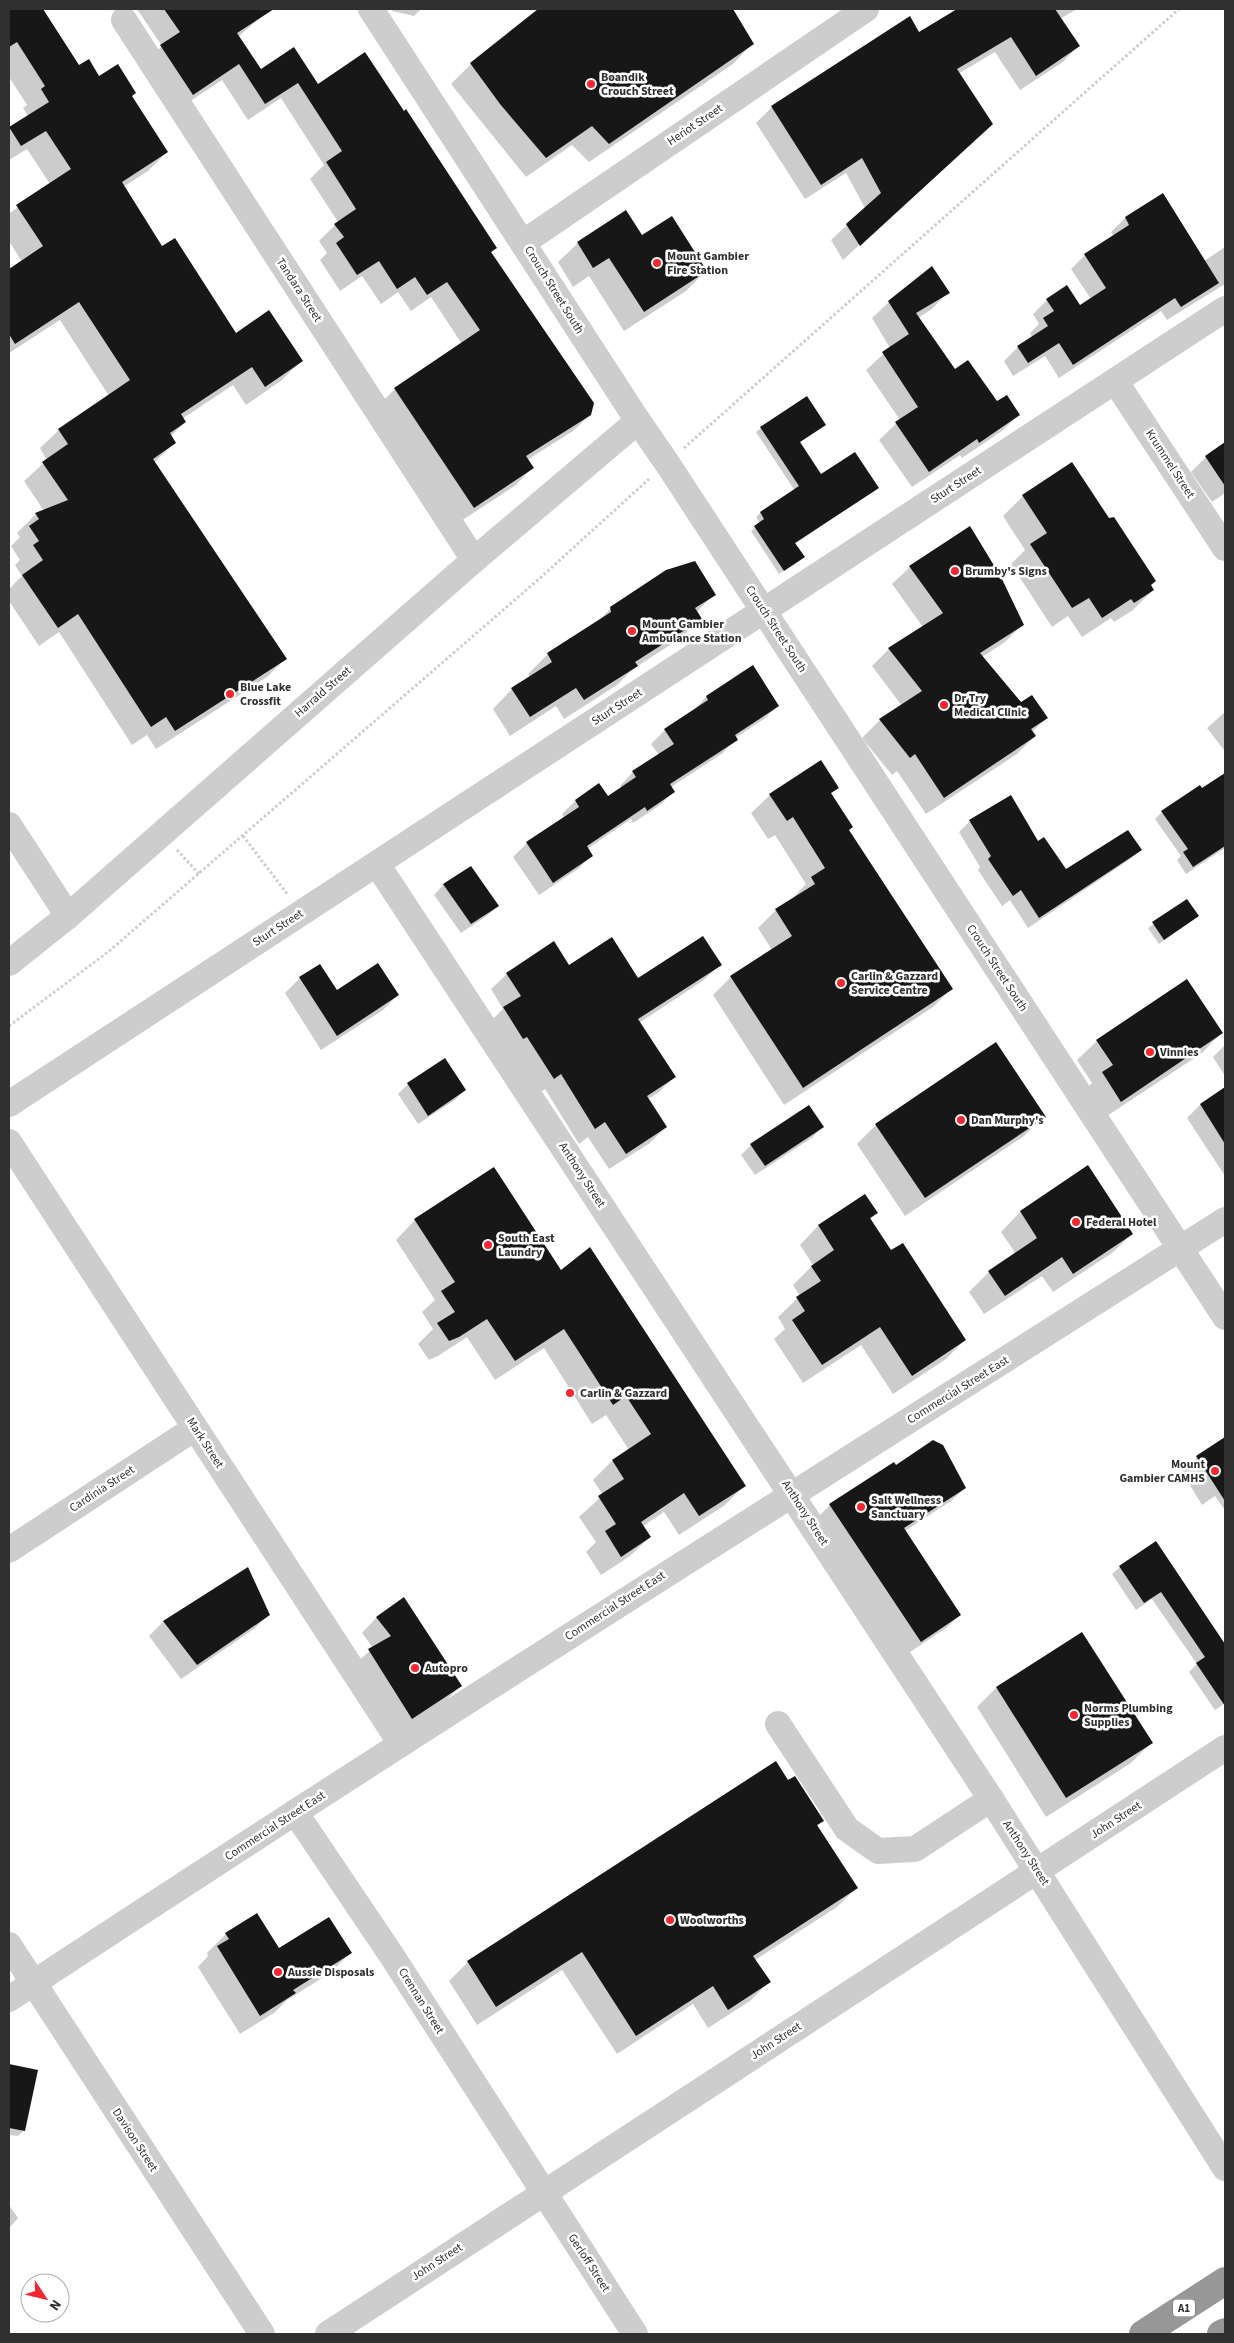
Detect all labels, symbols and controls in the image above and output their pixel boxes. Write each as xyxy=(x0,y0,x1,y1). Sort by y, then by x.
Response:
place label: Boandik Crouch Street xyxy=(601,69,674,100)
marker: Boandik Crouch Street xyxy=(585,78,597,90)
street label: Heriot Street xyxy=(664,100,726,150)
street label: Crouch Street South xyxy=(520,243,588,337)
place label: Mount Gambier Fire Station xyxy=(667,248,749,279)
street label: Tandara Street xyxy=(272,255,326,325)
marker: Mount Gambier Fire Station xyxy=(651,257,663,269)
street label: Krummel Street xyxy=(1141,426,1199,502)
street label: Sturt Street xyxy=(927,462,985,508)
place label: Brumby's Signs xyxy=(965,563,1047,580)
marker: Brumby's Signs xyxy=(949,565,961,577)
street label: Crouch Street South xyxy=(741,582,811,676)
place label: Mount Gambier Ambulance Station xyxy=(641,616,742,647)
marker: Mount Gambier Ambulance Station xyxy=(626,625,638,637)
street label: Harrald Street xyxy=(291,663,355,721)
place label: Blue Lake Crossfit xyxy=(240,679,291,710)
street label: Sturt Street xyxy=(588,684,646,730)
marker: Blue Lake Crossfit xyxy=(224,688,236,700)
place label: Dr Try Medical Clinic xyxy=(954,690,1027,721)
marker: Dr Try Medical Clinic xyxy=(938,699,950,711)
street label: Sturt Street xyxy=(249,905,307,951)
street label: Crouch Street South xyxy=(962,921,1032,1015)
place label: Carlin & Gazzard Service Centre xyxy=(851,968,938,999)
marker: Carlin & Gazzard Service Centre xyxy=(835,977,847,989)
place label: Vinnies xyxy=(1159,1044,1199,1061)
marker: Vinnies xyxy=(1144,1046,1156,1058)
place label: Dan Murphy's xyxy=(971,1112,1044,1129)
marker: Dan Murphy's xyxy=(955,1114,967,1126)
street label: Anthony Street xyxy=(554,1139,610,1211)
place label: Federal Hotel xyxy=(1086,1214,1157,1231)
marker: Federal Hotel xyxy=(1070,1216,1082,1228)
place label: South East Laundry xyxy=(498,1230,555,1261)
marker: South East Laundry xyxy=(482,1239,494,1251)
street label: Commercial Street East xyxy=(904,1352,1012,1428)
place label: Carlin & Gazzard xyxy=(580,1385,667,1402)
marker: Carlin & Gazzard xyxy=(564,1387,576,1399)
street label: Mark Street xyxy=(182,1414,228,1472)
place label: Mount Gambier CAMHS xyxy=(1119,1456,1205,1487)
street label: Cardinia Street xyxy=(66,1462,138,1516)
marker: Mount Gambier CAMHS xyxy=(1209,1465,1221,1477)
street label: Anthony Street xyxy=(777,1477,833,1549)
place label: Salt Wellness Sanctuary xyxy=(871,1492,941,1523)
marker: Salt Wellness Sanctuary xyxy=(855,1501,867,1513)
street label: Commercial Street East xyxy=(561,1567,669,1645)
place label: Autopro xyxy=(424,1660,468,1677)
marker: Autopro xyxy=(409,1662,421,1674)
place label: Norms Plumbing Supplies xyxy=(1084,1700,1173,1731)
marker: Norms Plumbing Supplies xyxy=(1068,1709,1080,1721)
street label: Commercial Street East xyxy=(221,1787,329,1865)
street label: John Street xyxy=(1087,1797,1145,1843)
street label: Anthony Street xyxy=(998,1817,1054,1889)
place label: Woolworths xyxy=(680,1912,744,1929)
marker: Woolworths xyxy=(664,1914,676,1926)
place label: Aussie Disposals xyxy=(287,1964,374,1981)
street label: Crennan Street xyxy=(394,1965,448,2037)
marker: Aussie Disposals xyxy=(272,1966,284,1978)
street label: John Street xyxy=(747,2018,805,2064)
street label: Davison Street xyxy=(108,2105,162,2175)
street label: Gerloff Street xyxy=(564,2231,614,2295)
street label: John Street xyxy=(408,2239,466,2285)
north arrow xyxy=(20,2273,70,2323)
text: N xyxy=(44,2295,66,2314)
road number: A1 xyxy=(1173,2300,1195,2316)

